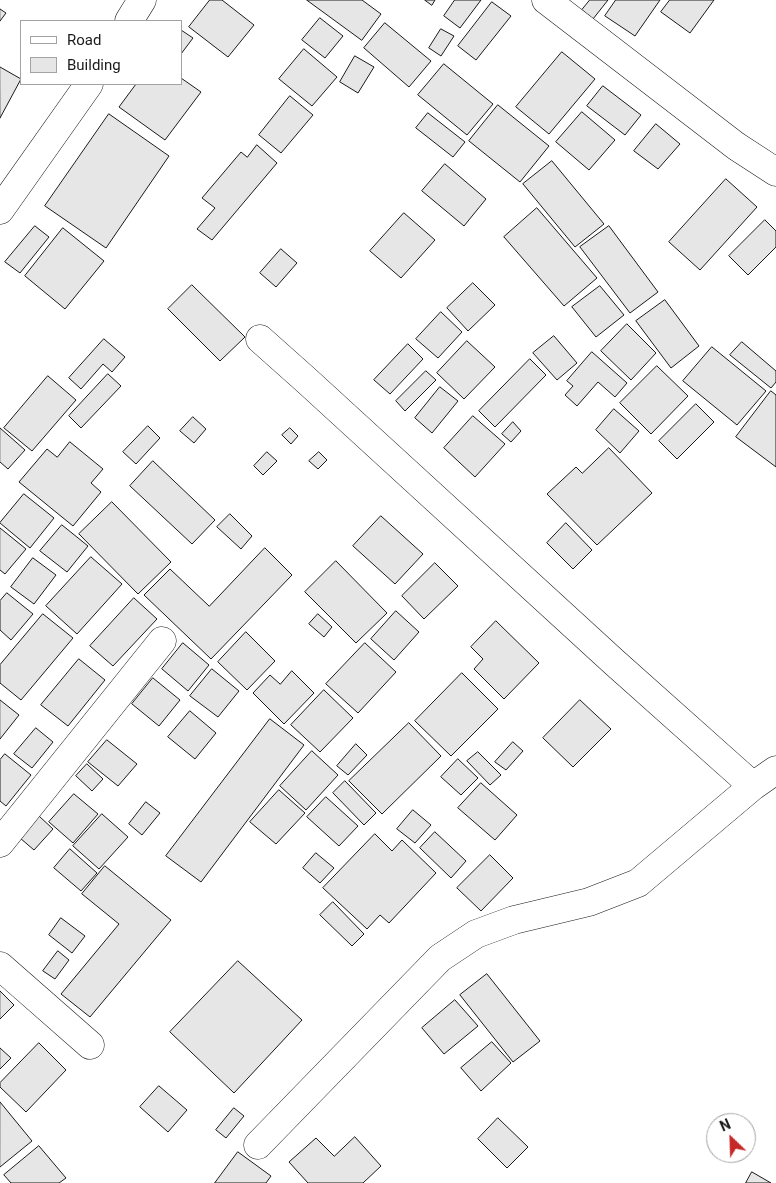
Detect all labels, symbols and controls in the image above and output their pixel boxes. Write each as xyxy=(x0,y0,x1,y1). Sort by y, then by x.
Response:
legend xyxy=(20,20,182,85)
text: Road xyxy=(67,31,101,49)
text: Building xyxy=(67,56,121,74)
north arrow xyxy=(706,1113,756,1163)
text: N xyxy=(718,1116,733,1135)

